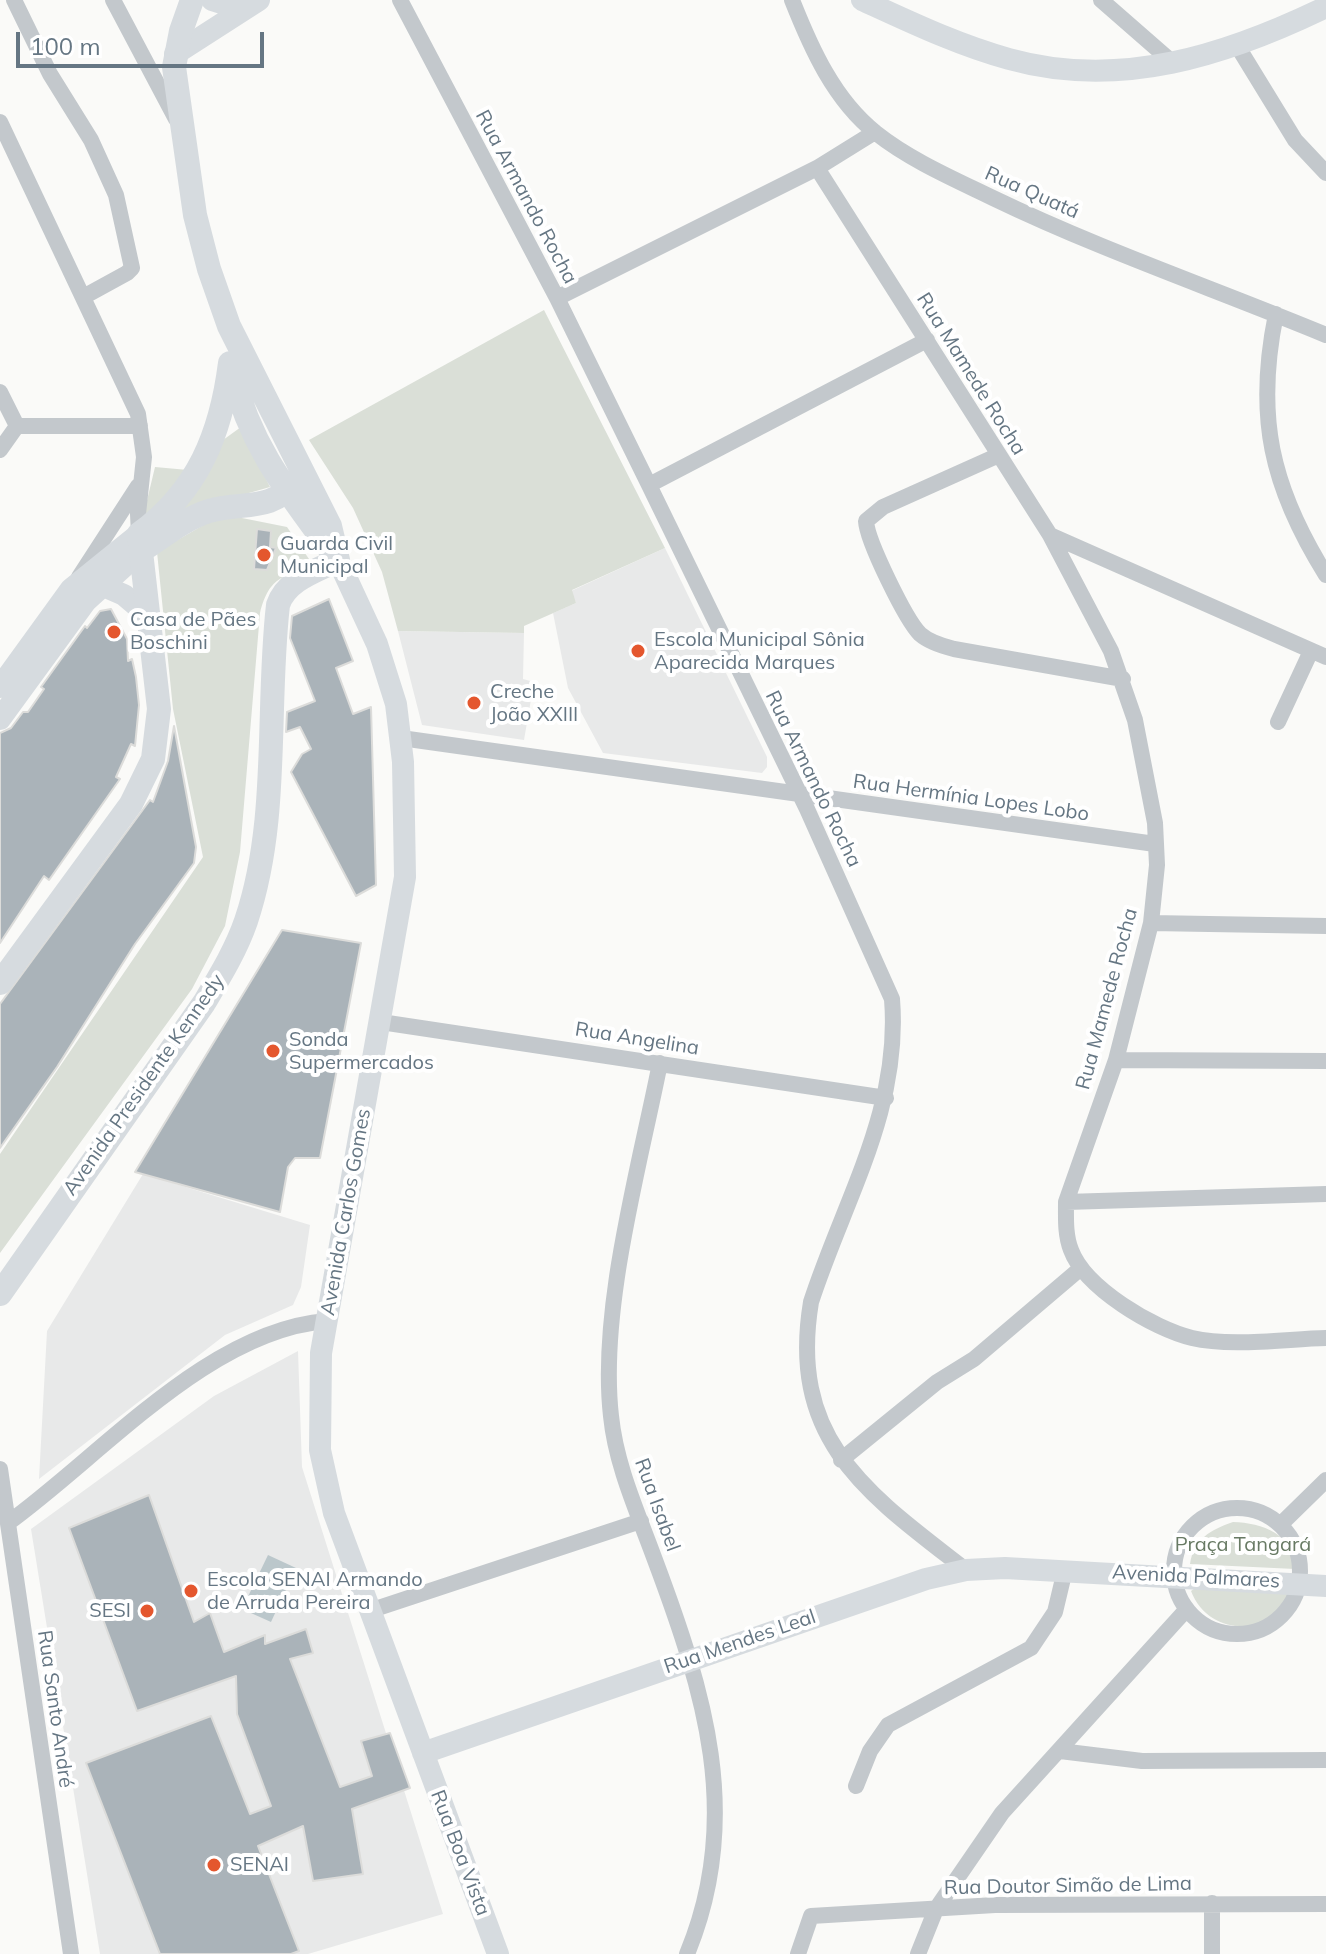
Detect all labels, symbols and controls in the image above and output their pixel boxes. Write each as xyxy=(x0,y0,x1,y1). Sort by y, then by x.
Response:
scale bar xyxy=(20,16,268,66)
text: 100 m xyxy=(30,31,101,61)
street label: Rua Armando Rocha xyxy=(470,106,582,288)
street label: Rua Quatá xyxy=(981,162,1083,224)
street label: Rua Mamede Rocha xyxy=(911,288,1031,460)
place label: Guarda Civil Municipal xyxy=(280,532,393,579)
marker: Guarda Civil Municipal xyxy=(255,546,273,564)
place label: Casa de Pães Boschini xyxy=(130,608,256,655)
marker: Casa de Pães Boschini xyxy=(105,623,123,641)
place label: Escola Municipal Sônia Aparecida Marques xyxy=(654,628,865,675)
marker: Escola Municipal Sônia Aparecida Marques xyxy=(629,642,647,660)
place label: Creche João XXIII xyxy=(490,680,578,727)
street label: Rua Armando Rocha xyxy=(760,687,866,871)
marker: Creche João XXIII xyxy=(465,694,483,712)
street label: Rua Hermínia Lopes Lobo xyxy=(852,770,1090,826)
street label: Rua Mamede Rocha xyxy=(1071,906,1143,1092)
street label: Avenida Presidente Kennedy xyxy=(58,970,230,1200)
street label: Rua Angelina xyxy=(573,1017,701,1061)
place label: Sonda Supermercados xyxy=(289,1028,434,1075)
marker: Sonda Supermercados xyxy=(264,1042,282,1060)
street label: Avenida Carlos Gomes xyxy=(316,1107,376,1317)
street label: Rua Isabel xyxy=(629,1455,685,1555)
park label: Praça Tangará xyxy=(1175,1533,1311,1557)
street label: Avenida Palmares xyxy=(1111,1561,1281,1593)
place label: Escola SENAI Armando de Arruda Pereira xyxy=(207,1568,423,1615)
marker: Escola SENAI Armando de Arruda Pereira xyxy=(182,1582,200,1600)
place label: SESI xyxy=(89,1599,131,1623)
marker: SESI xyxy=(138,1602,156,1620)
street label: Rua Mendes Leal xyxy=(661,1605,819,1679)
street label: Rua Santo André xyxy=(32,1629,78,1789)
street label: Rua Boa Vista xyxy=(425,1787,495,1919)
place label: SENAI xyxy=(230,1853,289,1877)
marker: SENAI xyxy=(205,1856,223,1874)
street label: Rua Doutor Simão de Lima xyxy=(944,1872,1192,1900)

